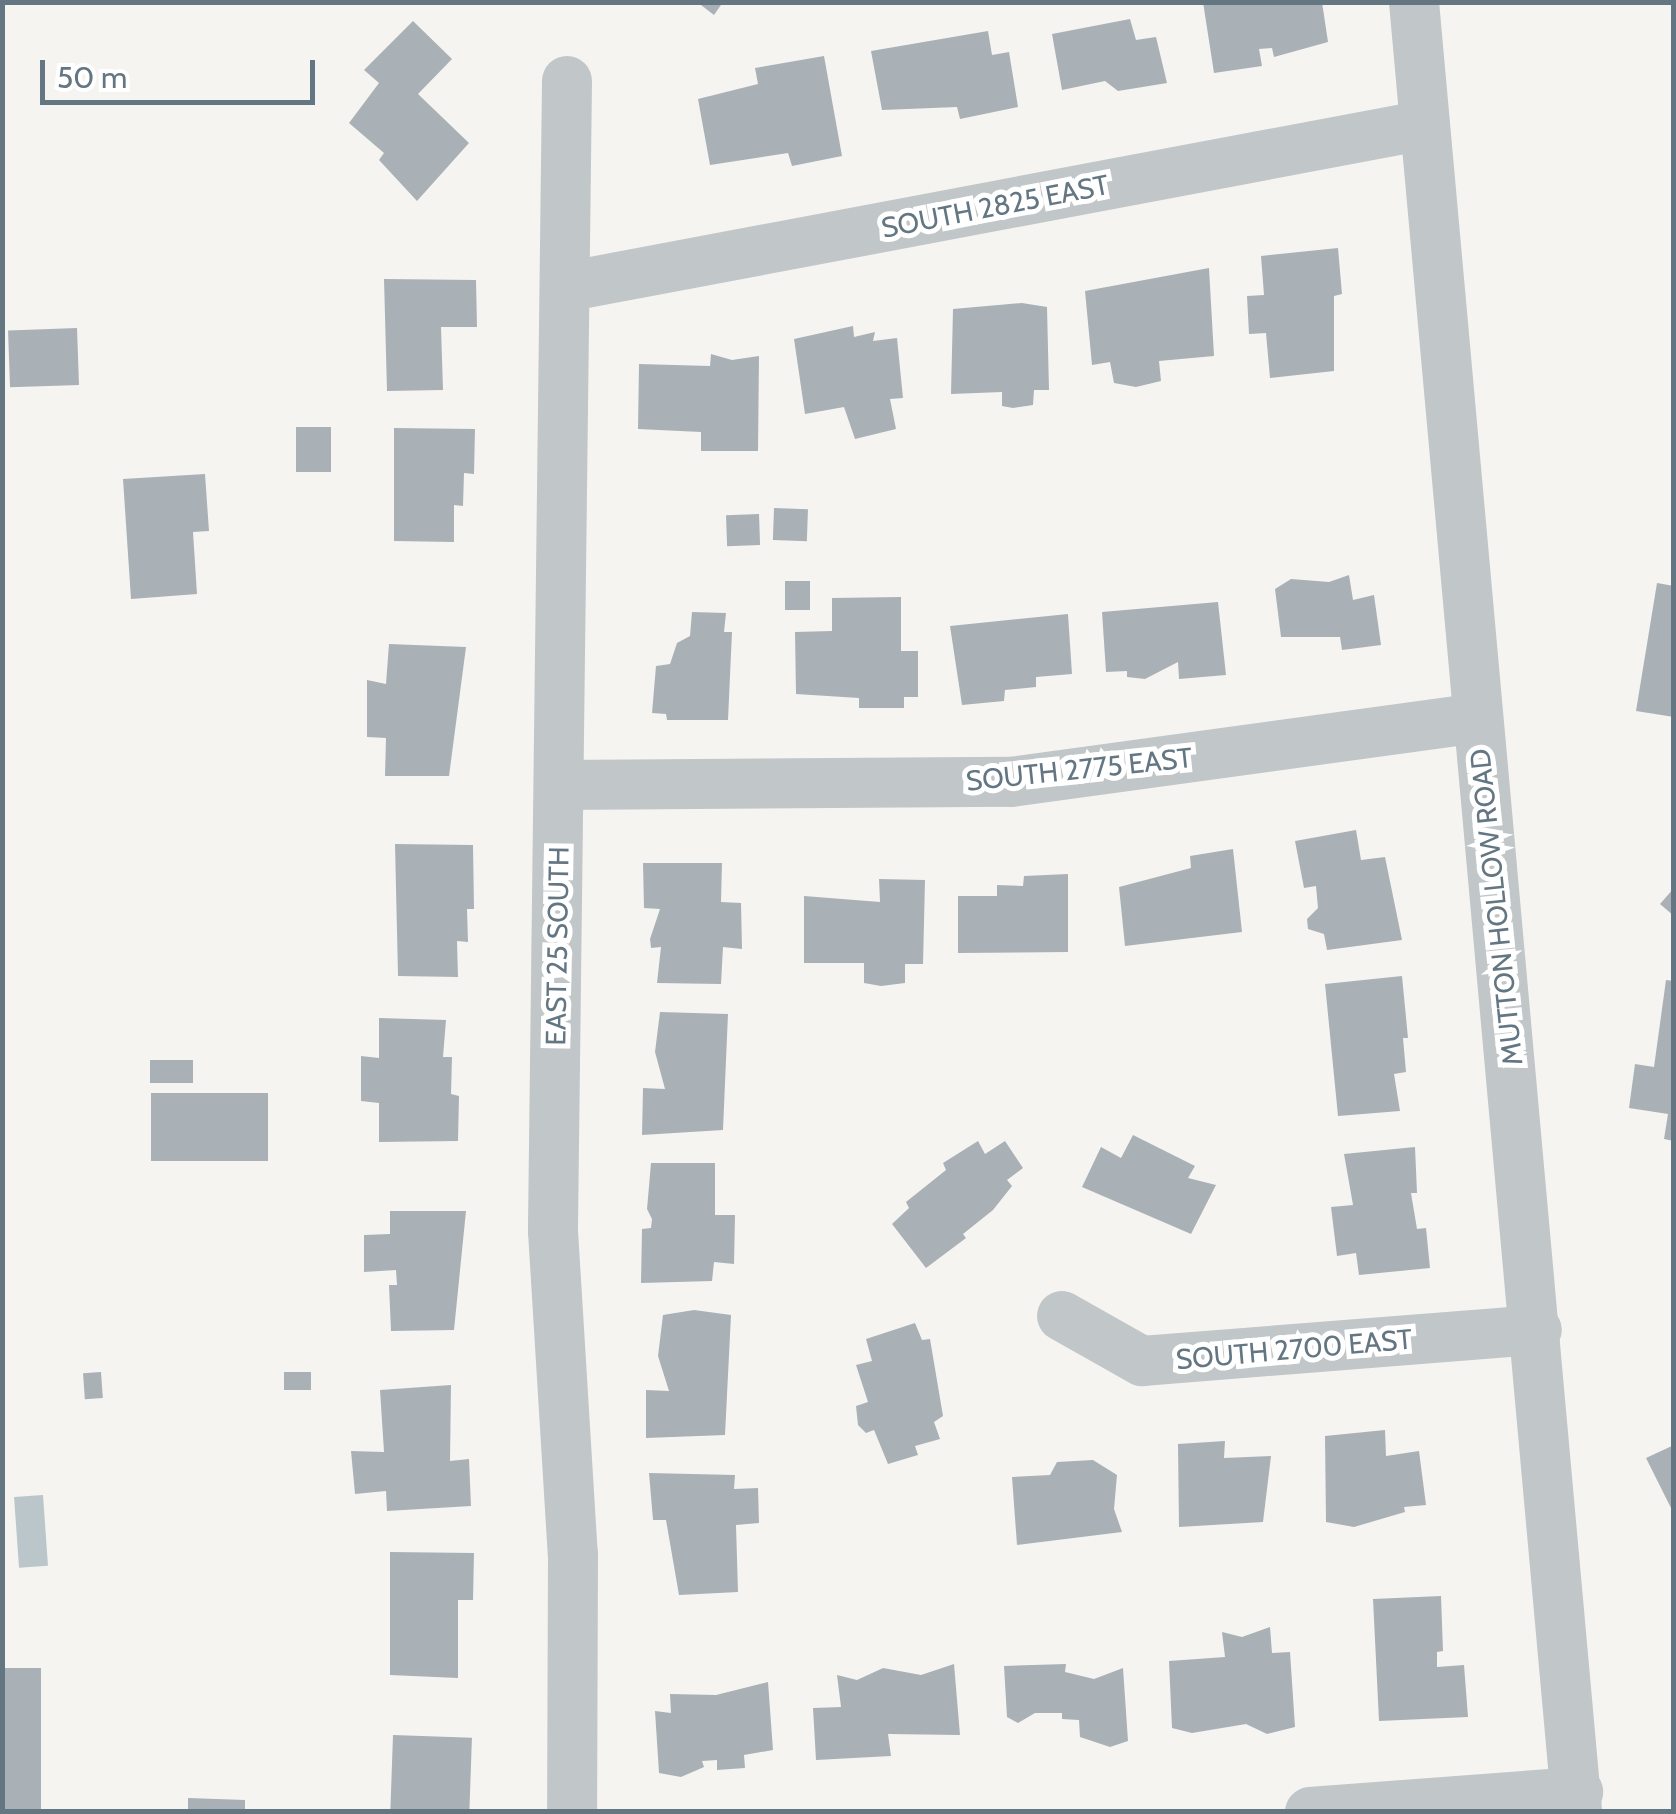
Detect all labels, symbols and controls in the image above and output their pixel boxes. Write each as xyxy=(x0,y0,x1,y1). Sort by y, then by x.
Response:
scale bar xyxy=(45,40,320,102)
text: 50 m xyxy=(57,59,127,96)
street label: SOUTH 2825 EAST xyxy=(878,167,1112,245)
street label: SOUTH 2775 EAST xyxy=(964,740,1194,798)
street label: MUTTON HOLLOW ROAD xyxy=(1463,747,1529,1067)
street label: EAST 25 SOUTH xyxy=(538,846,576,1046)
street label: SOUTH 2700 EAST xyxy=(1174,1322,1414,1376)

